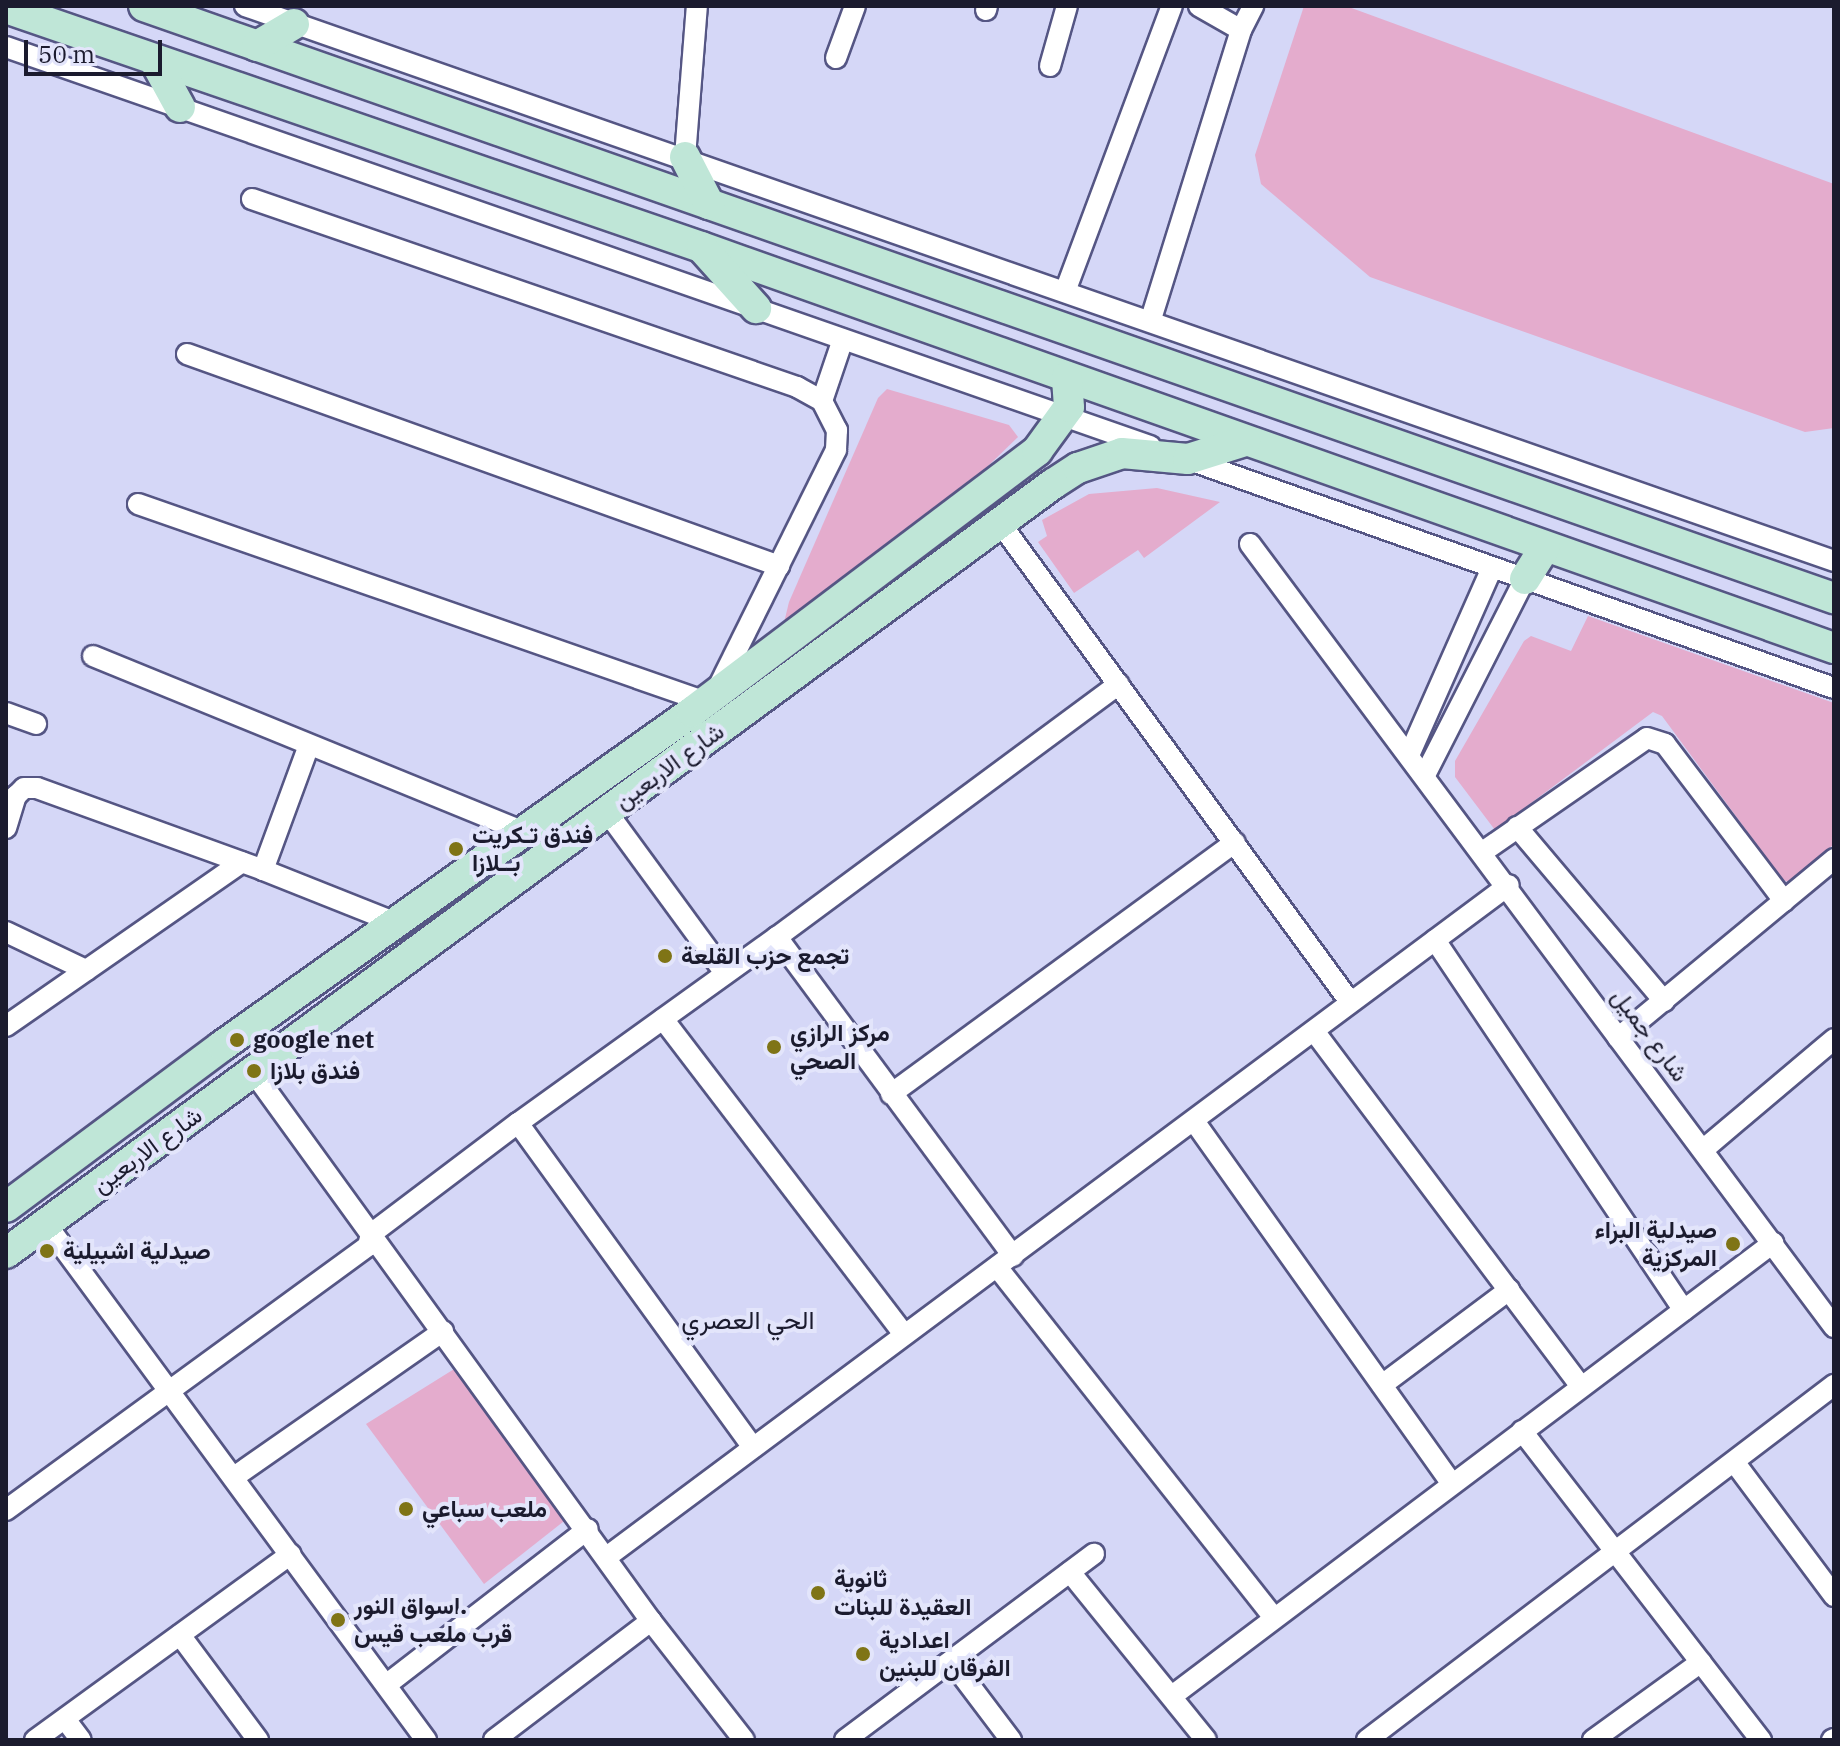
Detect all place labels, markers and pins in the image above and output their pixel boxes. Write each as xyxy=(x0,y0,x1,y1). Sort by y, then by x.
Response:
place label: فندق تـكريت بــلازا xyxy=(472,821,593,877)
marker: فندق تـكريت بــلازا xyxy=(447,840,465,858)
place label: تجمع حزب القلعة xyxy=(681,942,849,970)
marker: تجمع حزب القلعة xyxy=(656,947,674,965)
place label: مركز الرازي الصحي xyxy=(790,1019,890,1075)
place label: google net xyxy=(253,1026,374,1054)
marker: google net xyxy=(228,1031,246,1049)
marker: مركز الرازي الصحي xyxy=(765,1038,783,1056)
place label: فندق بلازا xyxy=(270,1057,360,1085)
marker: فندق بلازا xyxy=(245,1062,263,1080)
place label: صيدلية البراء المركزية xyxy=(1595,1216,1717,1272)
marker: صيدلية البراء المركزية xyxy=(1724,1235,1742,1253)
place label: صيدلية اشبيلية xyxy=(63,1237,211,1265)
marker: صيدلية اشبيلية xyxy=(38,1242,56,1260)
place label: ملعب سباعي xyxy=(422,1495,547,1523)
marker: ملعب سباعي xyxy=(397,1500,415,1518)
place label: ثانوية العقيدة للبنات xyxy=(834,1565,971,1621)
marker: ثانوية العقيدة للبنات xyxy=(809,1584,827,1602)
place label: اسواق النور. قرب ملعب قيس xyxy=(354,1592,512,1648)
marker: اسواق النور. قرب ملعب قيس xyxy=(329,1611,347,1629)
place label: اعدادية الفرقان للبنين xyxy=(879,1626,1011,1682)
marker: اعدادية الفرقان للبنين xyxy=(854,1645,872,1663)

